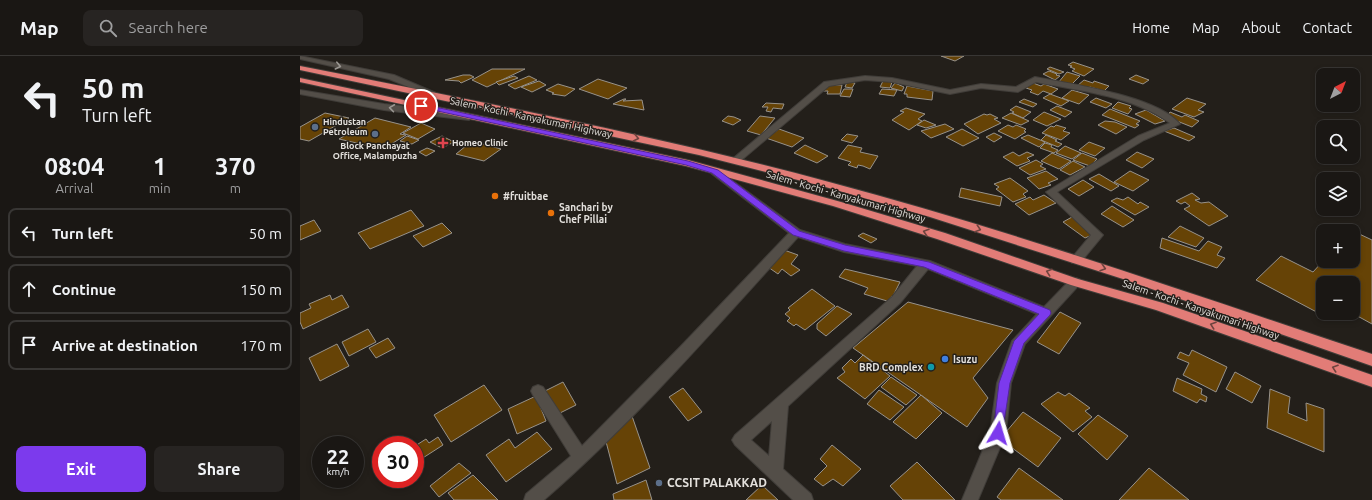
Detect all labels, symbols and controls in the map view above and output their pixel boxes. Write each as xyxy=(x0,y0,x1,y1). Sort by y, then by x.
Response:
search box xyxy=(83,10,363,46)
text: Map xyxy=(20,17,59,39)
icon: search xyxy=(97,17,119,39)
text: Search here xyxy=(129,19,208,36)
text: Home xyxy=(1132,20,1170,36)
text: Map xyxy=(1192,20,1220,36)
text: About xyxy=(1242,20,1281,36)
text: Contact xyxy=(1303,20,1352,36)
one-way arrow xyxy=(335,61,341,69)
north arrow xyxy=(1316,68,1360,112)
map controls xyxy=(1316,68,1360,320)
icon: left xyxy=(16,72,68,124)
text: 50 m xyxy=(82,72,144,103)
pin xyxy=(404,89,438,123)
icon: arrive xyxy=(410,95,432,117)
street label: Salem - Kochi - Kanyakumari Highway xyxy=(449,95,613,140)
one-way arrow xyxy=(389,104,395,113)
text: Turn left xyxy=(82,105,152,125)
place label: Hindustan Petroleum xyxy=(323,117,368,137)
button: search xyxy=(1316,120,1360,164)
marker: Hindustan Petroleum xyxy=(310,122,320,132)
marker: Block Panchayat Office, Malampuzha xyxy=(370,129,380,139)
one-way arrow xyxy=(633,134,640,142)
marker: Homeo Clinic xyxy=(437,137,449,149)
place label: Homeo Clinic xyxy=(452,138,508,148)
place label: Block Panchayat Office, Malampuzha xyxy=(333,141,417,161)
text: 08:04 xyxy=(44,153,104,180)
text: 1 xyxy=(153,153,166,180)
text: 370 xyxy=(215,153,256,180)
street label: Salem - Kochi - Kanyakumari Highway xyxy=(765,168,927,225)
button: layers xyxy=(1316,172,1360,216)
text: Arrival xyxy=(55,181,93,195)
text: min xyxy=(149,181,171,195)
text: m xyxy=(230,181,241,195)
marker: #fruitbae xyxy=(490,191,500,201)
place label: #fruitbae xyxy=(503,191,548,202)
place label: Sanchari by Chef Pillai xyxy=(559,202,613,225)
marker: Sanchari by Chef Pillai xyxy=(546,208,556,218)
icon: left xyxy=(18,222,40,244)
button: + xyxy=(1316,224,1360,268)
text: Turn left xyxy=(52,225,113,242)
text: 50 m xyxy=(249,225,282,242)
one-way arrow xyxy=(975,225,982,233)
one-way arrow xyxy=(922,228,929,237)
one-way arrow xyxy=(1099,263,1106,272)
one-way arrow xyxy=(1046,269,1053,277)
button: − xyxy=(1316,276,1360,320)
street label: Salem - Kochi - Kanyakumari Highway xyxy=(1121,277,1281,342)
icon: ahead xyxy=(18,278,40,300)
text: Continue xyxy=(52,281,116,298)
text: 150 m xyxy=(240,281,282,298)
one-way arrow xyxy=(1209,321,1216,330)
icon: arrive xyxy=(18,334,40,356)
text: Arrive at destination xyxy=(52,337,198,354)
text: 170 m xyxy=(240,337,282,354)
marker: Isuzu xyxy=(940,354,950,364)
place label: Isuzu xyxy=(953,354,977,365)
place label: BRD Complex xyxy=(859,362,924,373)
marker: BRD Complex xyxy=(926,362,936,372)
one-way arrow xyxy=(1332,365,1339,373)
position arrow xyxy=(977,412,1019,454)
speed limit sign: 30 xyxy=(372,436,424,488)
text: 22 xyxy=(327,445,349,468)
button: Exit xyxy=(16,446,146,492)
button: Share xyxy=(154,446,284,492)
text: km/h xyxy=(326,466,350,477)
place label: CCSIT PALAKKAD xyxy=(667,476,767,489)
marker: CCSIT PALAKKAD xyxy=(654,478,664,488)

